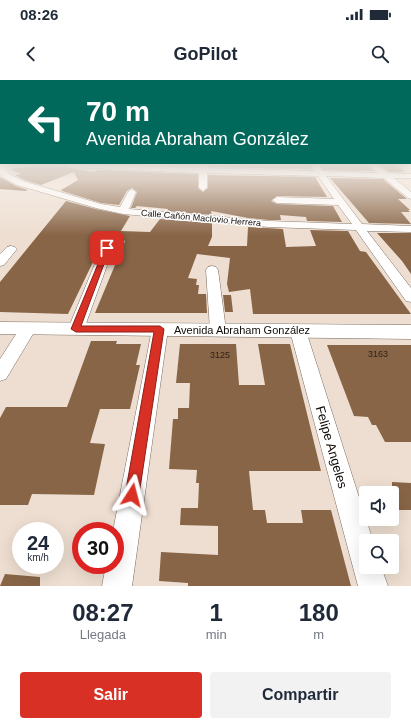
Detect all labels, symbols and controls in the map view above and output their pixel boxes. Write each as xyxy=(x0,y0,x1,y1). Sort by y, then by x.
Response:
text: 08:26 xyxy=(20,6,58,23)
icon: back xyxy=(20,43,42,65)
icon: search xyxy=(369,43,391,65)
text: GoPilot xyxy=(174,44,238,64)
icon: left xyxy=(20,96,72,148)
text: 70 m xyxy=(86,96,150,127)
text: Avenida Abraham González xyxy=(86,129,309,149)
street label: Calle Cañón Maclovio Herrera xyxy=(141,208,261,228)
pin xyxy=(90,231,124,265)
icon: arrive xyxy=(96,237,118,259)
street label: Avenida Abraham González xyxy=(174,324,310,336)
house number: 3163 xyxy=(368,349,388,359)
house number: 3125 xyxy=(210,350,230,360)
street label: Felipe Angeles xyxy=(313,404,351,491)
position arrow xyxy=(111,474,153,516)
map controls xyxy=(359,486,399,574)
button: sound xyxy=(359,486,399,526)
speed limit sign: 30 xyxy=(72,522,124,574)
text: 24 xyxy=(27,532,49,554)
button: search xyxy=(359,534,399,574)
text: km/h xyxy=(27,552,49,563)
text: 08:27 xyxy=(72,599,134,626)
text: 1 xyxy=(209,599,223,626)
text: 180 xyxy=(299,599,339,626)
text: Llegada xyxy=(80,627,126,642)
text: min xyxy=(206,627,227,642)
text: m xyxy=(313,627,324,642)
button: Salir xyxy=(20,672,202,718)
button: Compartir xyxy=(210,672,391,718)

